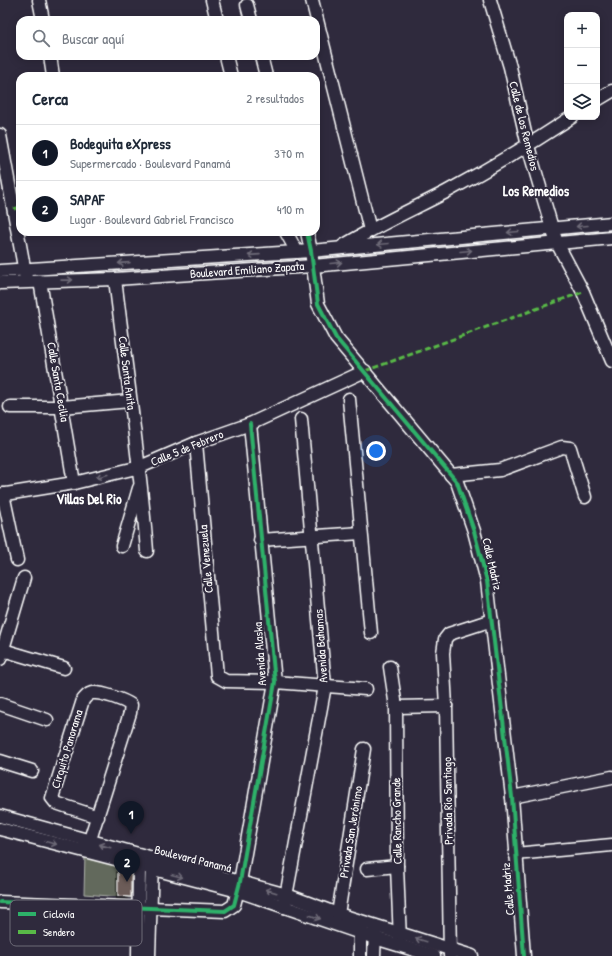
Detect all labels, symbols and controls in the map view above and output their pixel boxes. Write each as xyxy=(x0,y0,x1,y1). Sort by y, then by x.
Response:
map controls xyxy=(564,12,600,120)
button: + xyxy=(564,12,600,48)
search box xyxy=(16,16,320,60)
icon: search xyxy=(30,27,52,49)
text: Buscar aquí xyxy=(62,28,125,49)
button: − xyxy=(564,48,600,84)
street label: Calle de los Remedios xyxy=(505,79,544,173)
button: layers xyxy=(564,84,600,120)
text: Cerca xyxy=(32,87,68,110)
text: 2 resultados xyxy=(246,89,304,107)
text: Bodeguita eXpress xyxy=(70,133,171,154)
text: 1 xyxy=(43,144,47,162)
text: 370 m xyxy=(274,144,304,162)
text: Supermercado · Boulevard Panamá xyxy=(70,154,230,172)
district label: Los Remedios xyxy=(503,181,570,200)
text: SAPAF xyxy=(70,189,104,210)
text: 2 xyxy=(42,200,48,218)
text: 410 m xyxy=(277,200,304,218)
text: Lugar · Boulevard Gabriel Francisco xyxy=(70,210,234,228)
one-way arrow xyxy=(576,222,589,229)
one-way arrow xyxy=(507,228,520,235)
one-way arrow xyxy=(377,240,390,247)
one-way arrow xyxy=(459,248,472,255)
one-way arrow xyxy=(248,251,261,258)
street label: Boulevard Emiliano Zapata xyxy=(189,257,305,282)
one-way arrow xyxy=(118,260,131,267)
one-way arrow xyxy=(329,260,342,267)
one-way arrow xyxy=(60,277,73,284)
street label: Calle Santa Anita xyxy=(115,335,140,411)
street label: Calle Santa Cecilia xyxy=(43,341,74,423)
street label: Calle 5 de Febrero xyxy=(148,425,226,470)
your location xyxy=(366,441,386,461)
one-way arrow xyxy=(96,473,109,480)
district label: Villas Del Rio xyxy=(56,489,122,508)
street label: Calle Venezuela xyxy=(194,524,217,594)
street label: Calle Madriz xyxy=(478,536,507,592)
street label: Avenida Bahamas xyxy=(309,608,332,683)
street label: Avenida Alaska xyxy=(249,621,270,686)
street label: Cirquito Panorama xyxy=(46,707,87,790)
street label: Privada Río Santiago xyxy=(438,757,457,845)
street label: Calle Rancho Grande xyxy=(387,777,406,865)
street label: Privada San Jerónimo xyxy=(335,785,366,879)
pin: 1 xyxy=(118,801,144,834)
one-way arrow xyxy=(44,840,57,847)
street label: Boulevard Panamá xyxy=(153,841,234,876)
one-way arrow xyxy=(99,842,112,849)
pin: 2 xyxy=(114,849,140,882)
street label: Calle Madriz xyxy=(497,862,518,916)
one-way arrow xyxy=(170,872,183,880)
one-way arrow xyxy=(265,887,278,894)
legend xyxy=(10,900,142,946)
text: Ciclovía xyxy=(43,907,75,921)
one-way arrow xyxy=(308,914,320,922)
text: Sendero xyxy=(43,925,75,939)
one-way arrow xyxy=(415,936,428,943)

